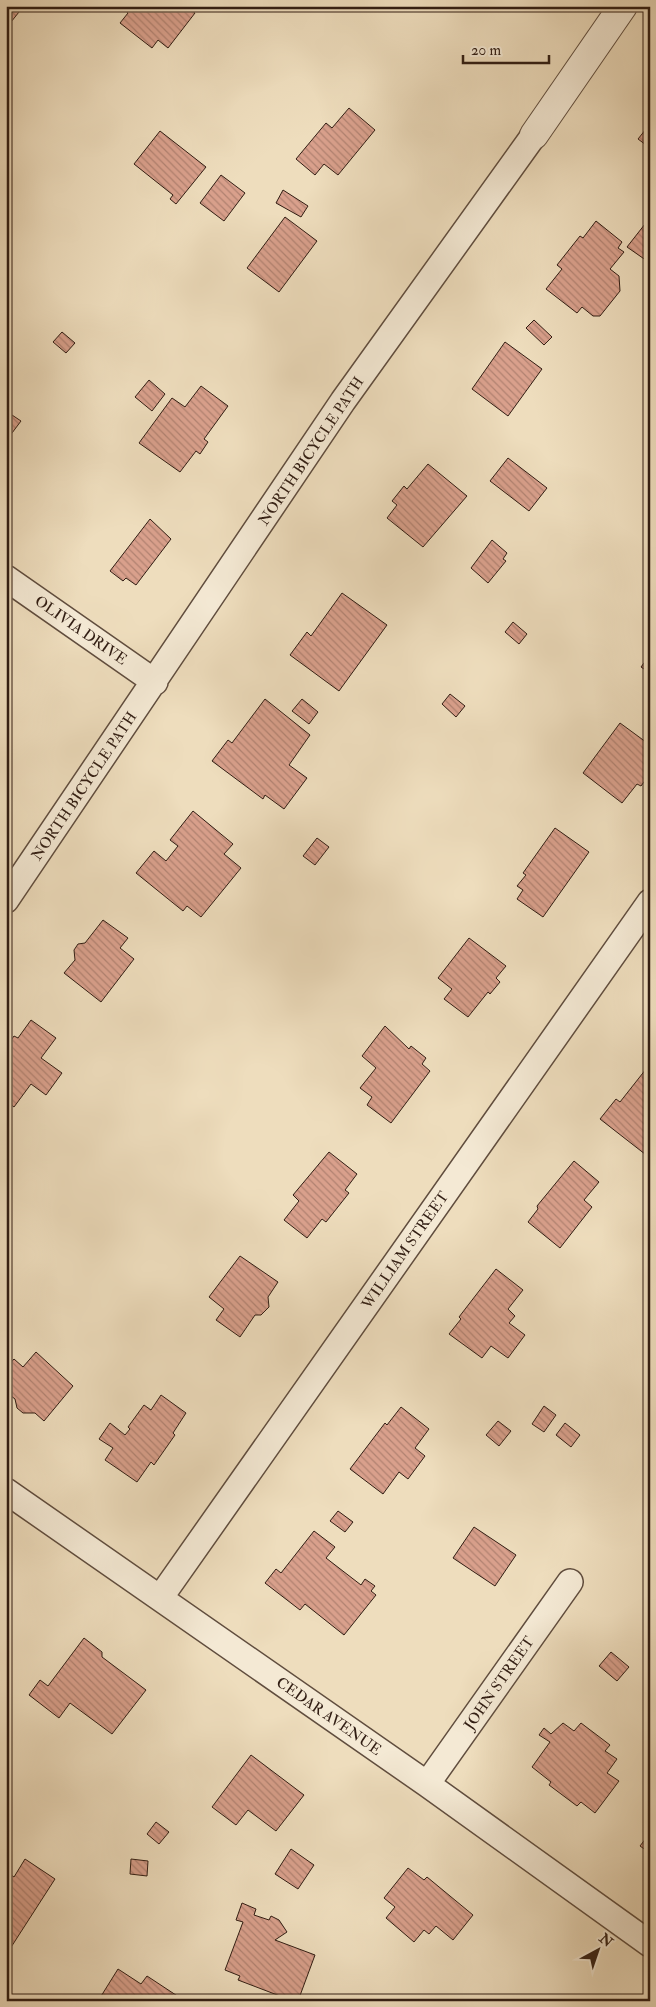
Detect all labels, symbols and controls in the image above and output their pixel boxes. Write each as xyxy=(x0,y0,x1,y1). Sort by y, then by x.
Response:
scale bar xyxy=(463,32,550,64)
text: 20 m xyxy=(471,41,501,60)
street label: NORTH BICYCLE PATH xyxy=(254,373,368,529)
street label: OLIVIA DRIVE xyxy=(31,592,131,669)
street label: NORTH BICYCLE PATH xyxy=(27,708,141,864)
street label: WILLIAM STREET xyxy=(357,1188,453,1314)
street label: JOHN STREET xyxy=(460,1633,540,1735)
street label: CEDAR AVENUE xyxy=(272,1673,385,1760)
north arrow xyxy=(574,1924,624,1974)
text: N xyxy=(595,1929,617,1951)

